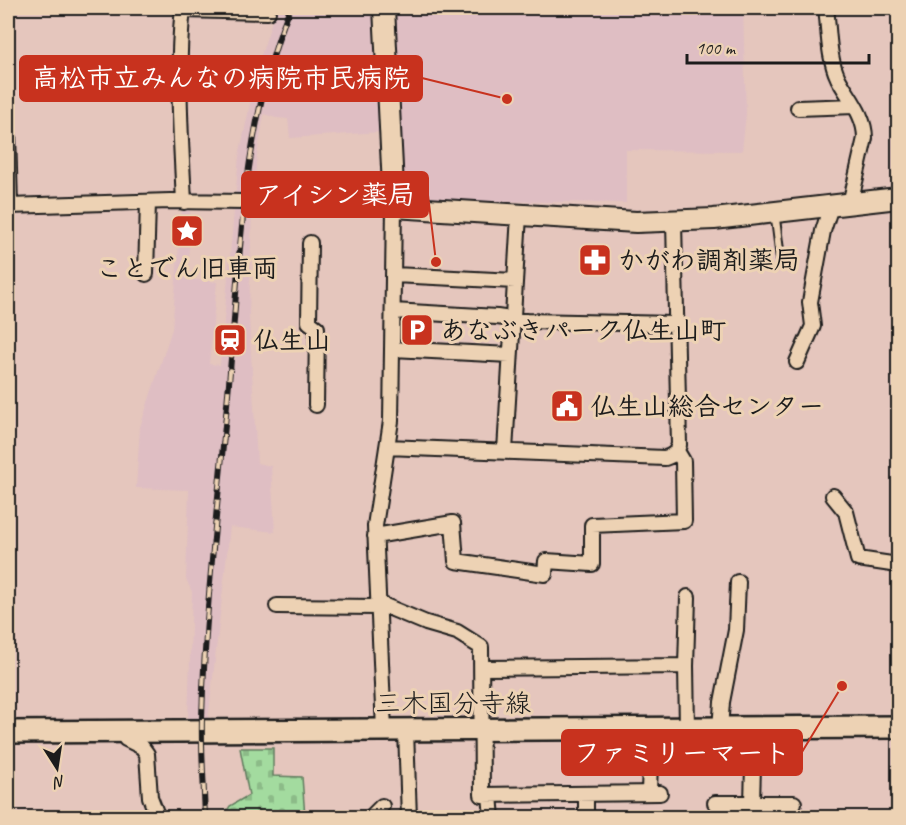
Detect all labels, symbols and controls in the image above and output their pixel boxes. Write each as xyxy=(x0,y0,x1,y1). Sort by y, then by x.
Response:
scale bar xyxy=(687,27,868,65)
text: 100 m xyxy=(696,37,737,59)
callout: 高松市立みんなの病院市民病院 xyxy=(20,56,422,101)
text: 高松市立みんなの病院市民病院 xyxy=(32,61,410,95)
callout: アイシン薬局 xyxy=(242,172,428,217)
text: アイシン薬局 xyxy=(255,178,415,212)
place icon: ことでん旧車両 xyxy=(169,213,205,249)
pharmacy icon: かがわ調剤薬局 xyxy=(577,242,613,278)
place label: かがわ調剤薬局 xyxy=(618,244,800,277)
place label: ことでん旧車両 xyxy=(96,252,278,285)
parking icon: あなぶきパーク仏生山町 xyxy=(399,312,435,348)
place label: あなぶきパーク仏生山町 xyxy=(440,314,726,347)
station icon: 仏生山 xyxy=(212,322,248,358)
place label: 仏生山 xyxy=(253,324,331,357)
public building icon: 仏生山総合センター xyxy=(549,388,585,424)
place label: 仏生山総合センター xyxy=(590,390,824,423)
street label: 三木国分寺線 xyxy=(375,687,531,720)
callout: ファミリーマート xyxy=(562,730,802,775)
text: ファミリーマート xyxy=(573,736,791,770)
north arrow xyxy=(27,738,87,798)
text: N xyxy=(50,771,67,793)

